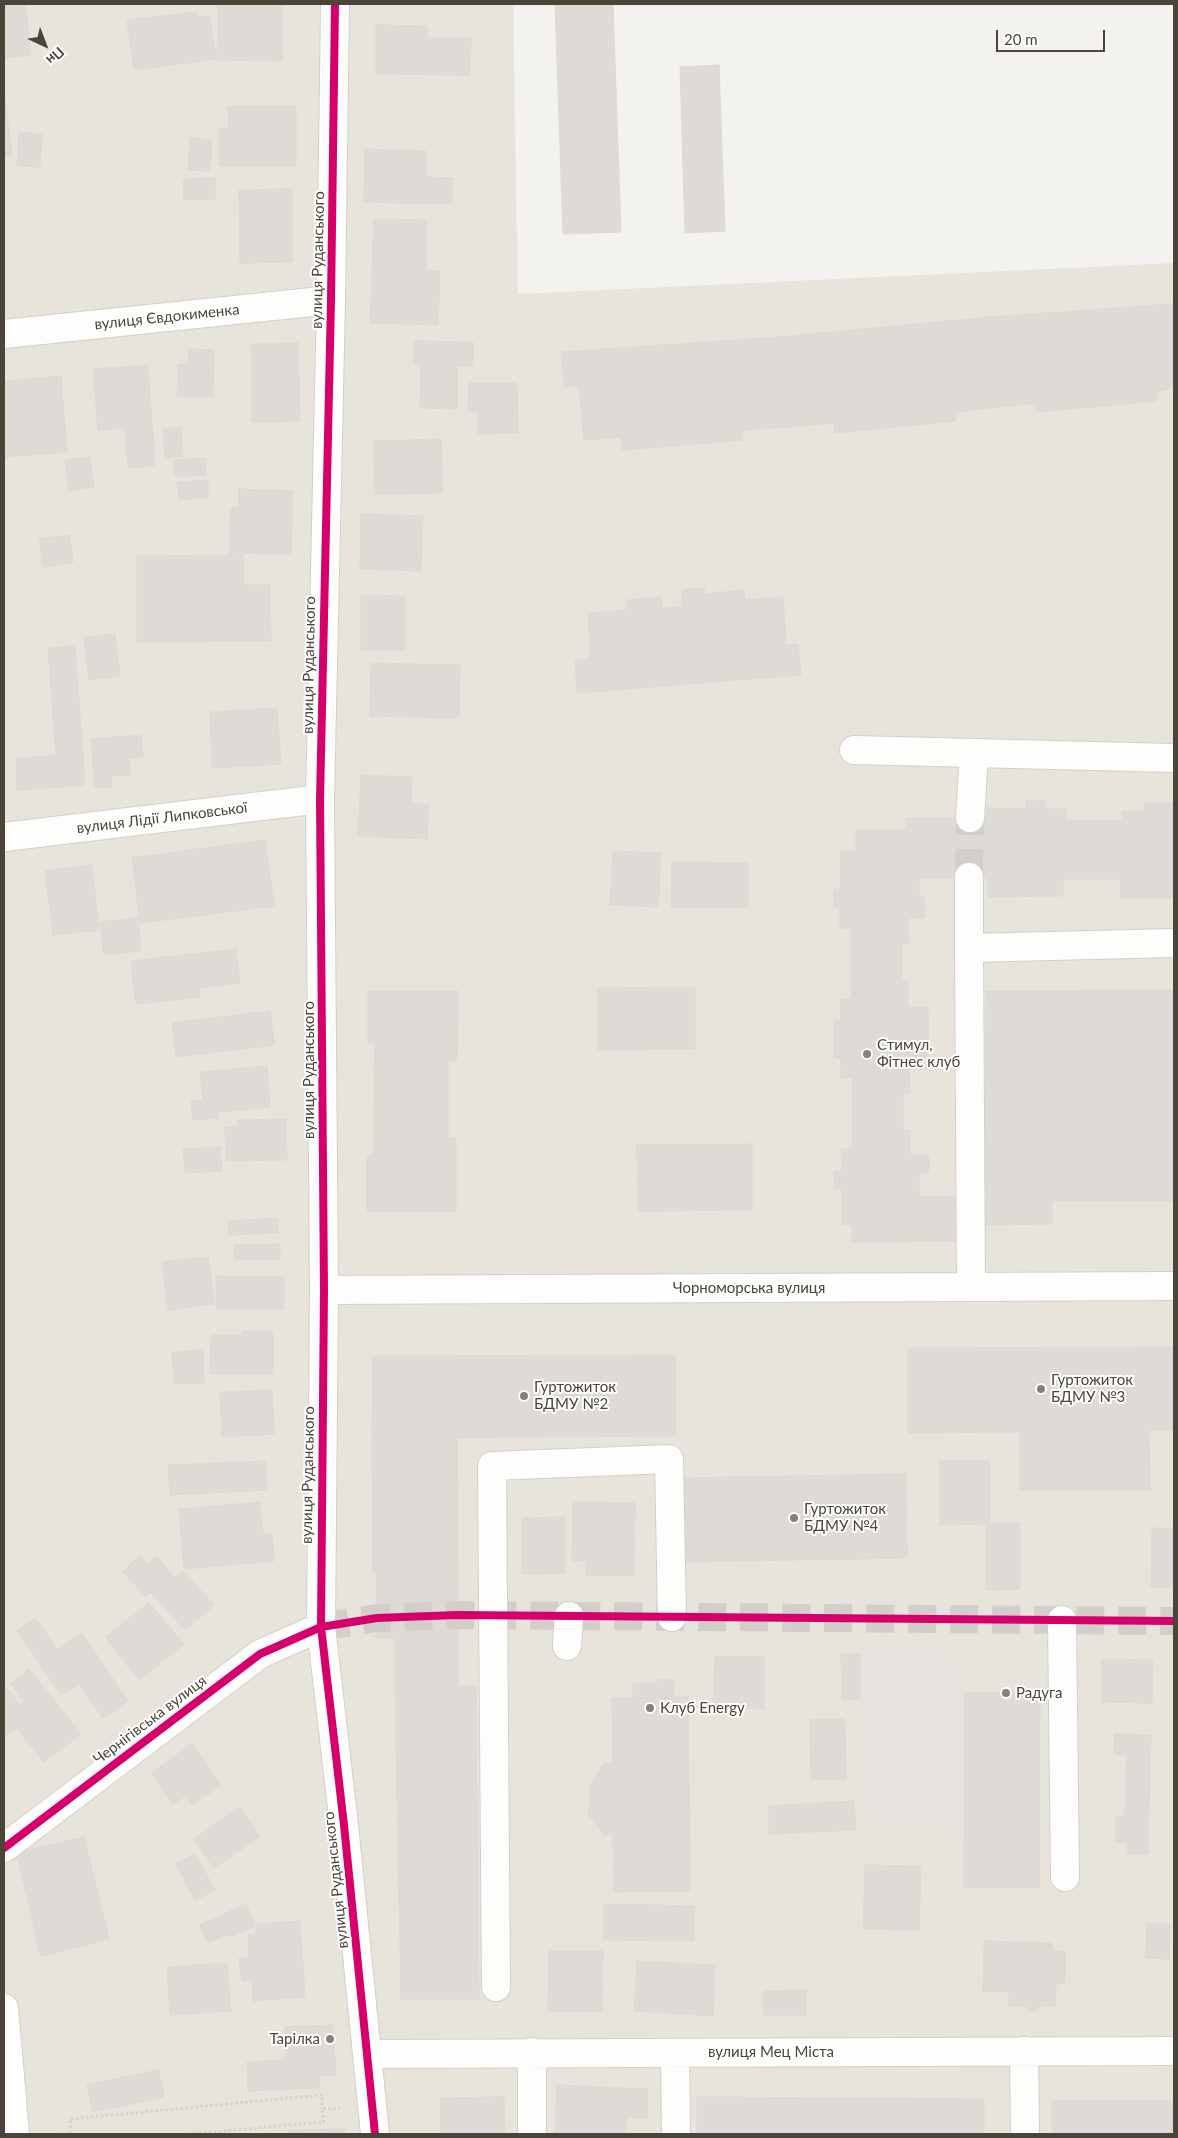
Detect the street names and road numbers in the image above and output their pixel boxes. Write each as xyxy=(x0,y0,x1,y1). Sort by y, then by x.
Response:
street label: вулиця Руданського xyxy=(308,191,328,329)
street label: вулиця Євдокименка xyxy=(94,300,240,334)
street label: вулиця Руданського xyxy=(299,596,319,734)
street label: вулиця Лідії Липковської xyxy=(76,799,248,837)
street label: вулиця Руданського xyxy=(300,1001,318,1139)
street label: Чорноморська вулиця xyxy=(673,1279,825,1297)
street label: вулиця Руданського xyxy=(298,1406,318,1544)
street label: Чернігівська вулиця xyxy=(90,1672,210,1768)
street label: вулиця Руданського xyxy=(320,1811,352,1949)
street label: вулиця Мец Міста xyxy=(708,2043,834,2061)

